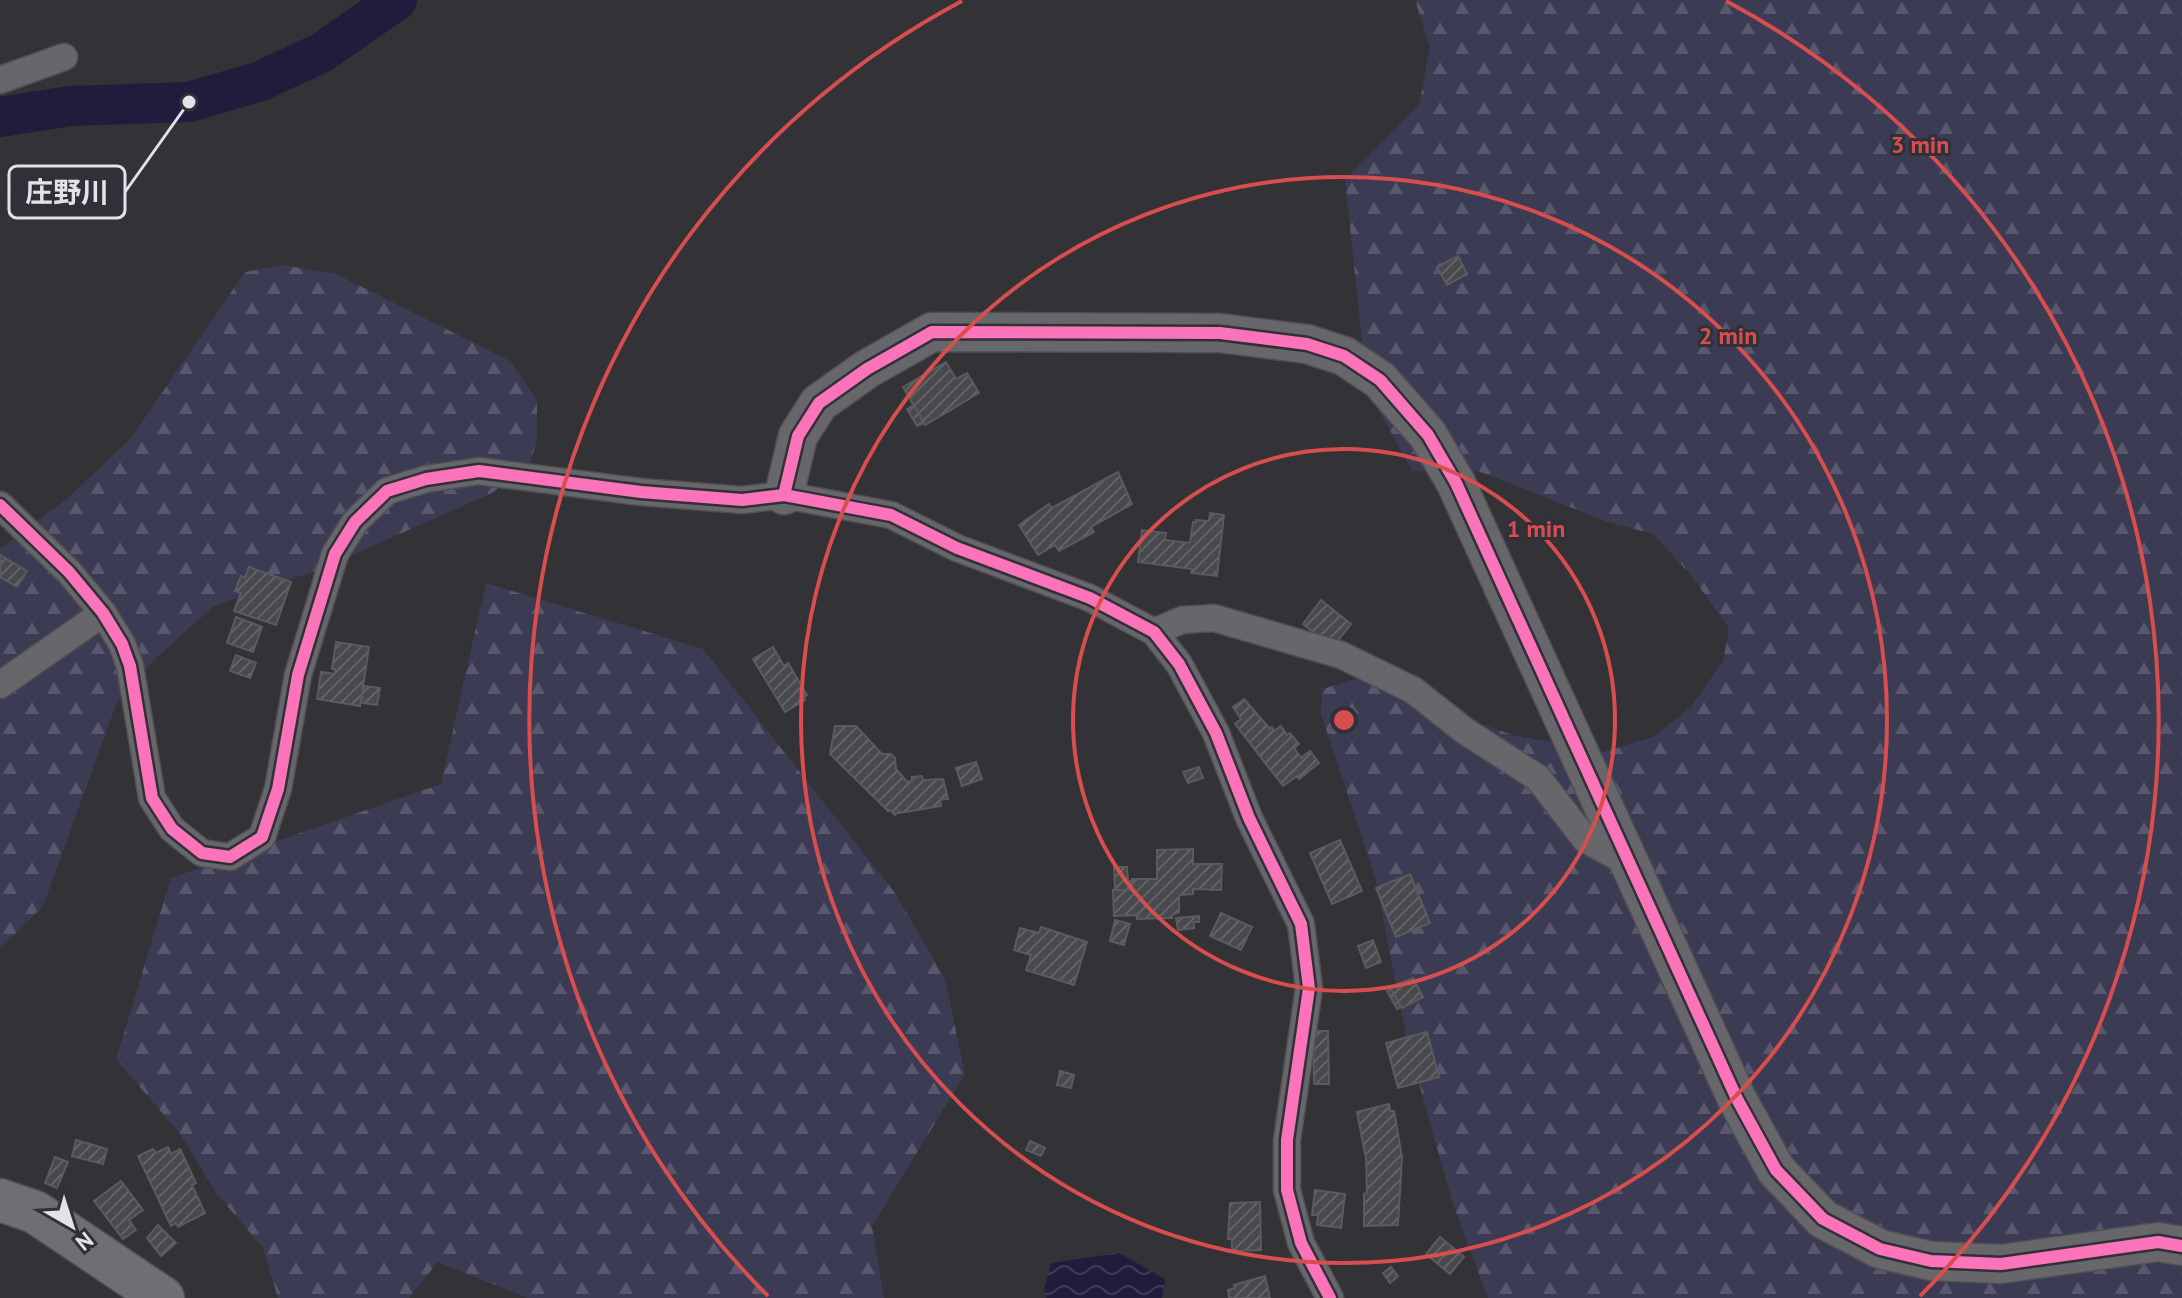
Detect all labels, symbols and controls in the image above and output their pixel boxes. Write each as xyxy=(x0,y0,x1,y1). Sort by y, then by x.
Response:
text: 3 min xyxy=(1891,129,1949,160)
callout: 庄野川 xyxy=(9,166,125,218)
text: 庄野川 xyxy=(25,173,109,210)
text: 2 min xyxy=(1699,320,1757,351)
text: 1 min xyxy=(1507,513,1565,544)
centre of rings xyxy=(1330,706,1358,734)
north arrow xyxy=(32,1186,112,1266)
text: N xyxy=(70,1226,99,1257)

